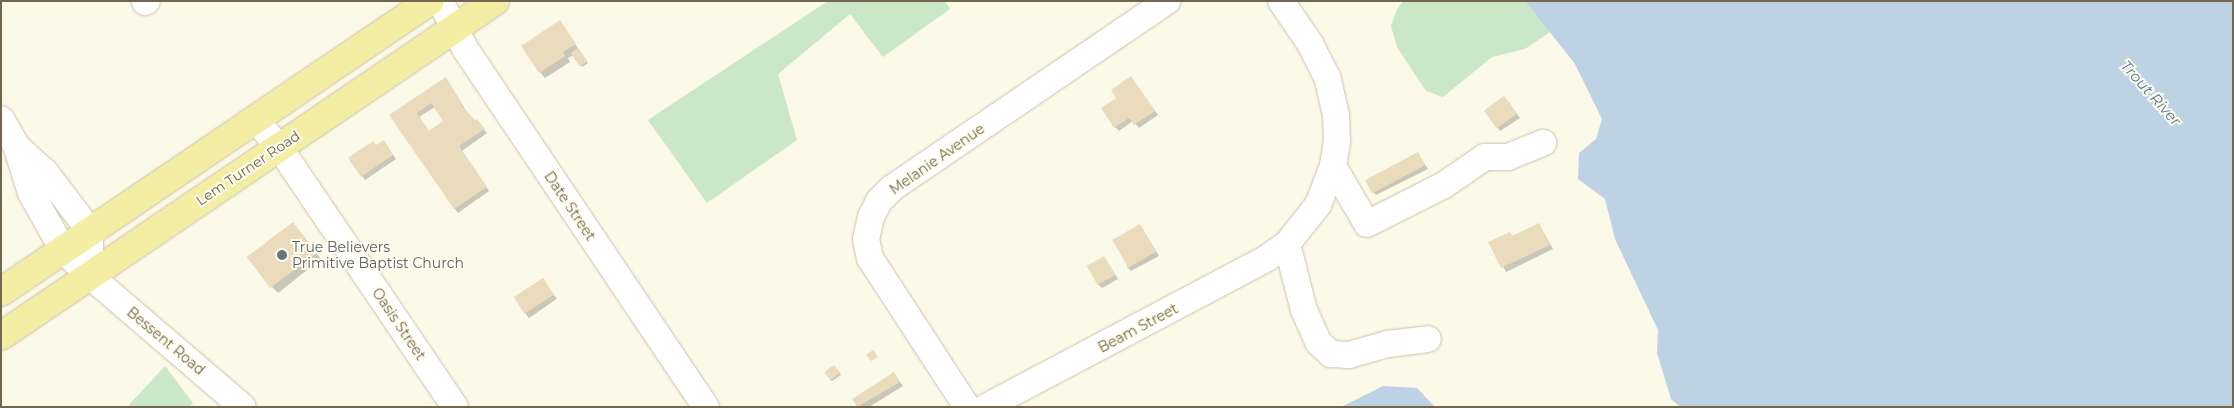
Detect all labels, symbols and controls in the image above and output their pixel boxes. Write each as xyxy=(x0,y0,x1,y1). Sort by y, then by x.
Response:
water label: Trout River xyxy=(2117,57,2185,129)
street label: Melanie Avenue xyxy=(886,120,988,198)
street label: Lem Turner Road xyxy=(193,127,303,209)
street label: Date Street xyxy=(541,168,599,244)
place label: True Believers Primitive Baptist Church xyxy=(292,239,464,272)
marker: True Believers Primitive Baptist Church xyxy=(276,249,288,261)
street label: Oasis Street xyxy=(369,285,429,363)
street label: Beam Street xyxy=(1095,300,1181,356)
street label: Bessent Road xyxy=(124,304,208,378)

